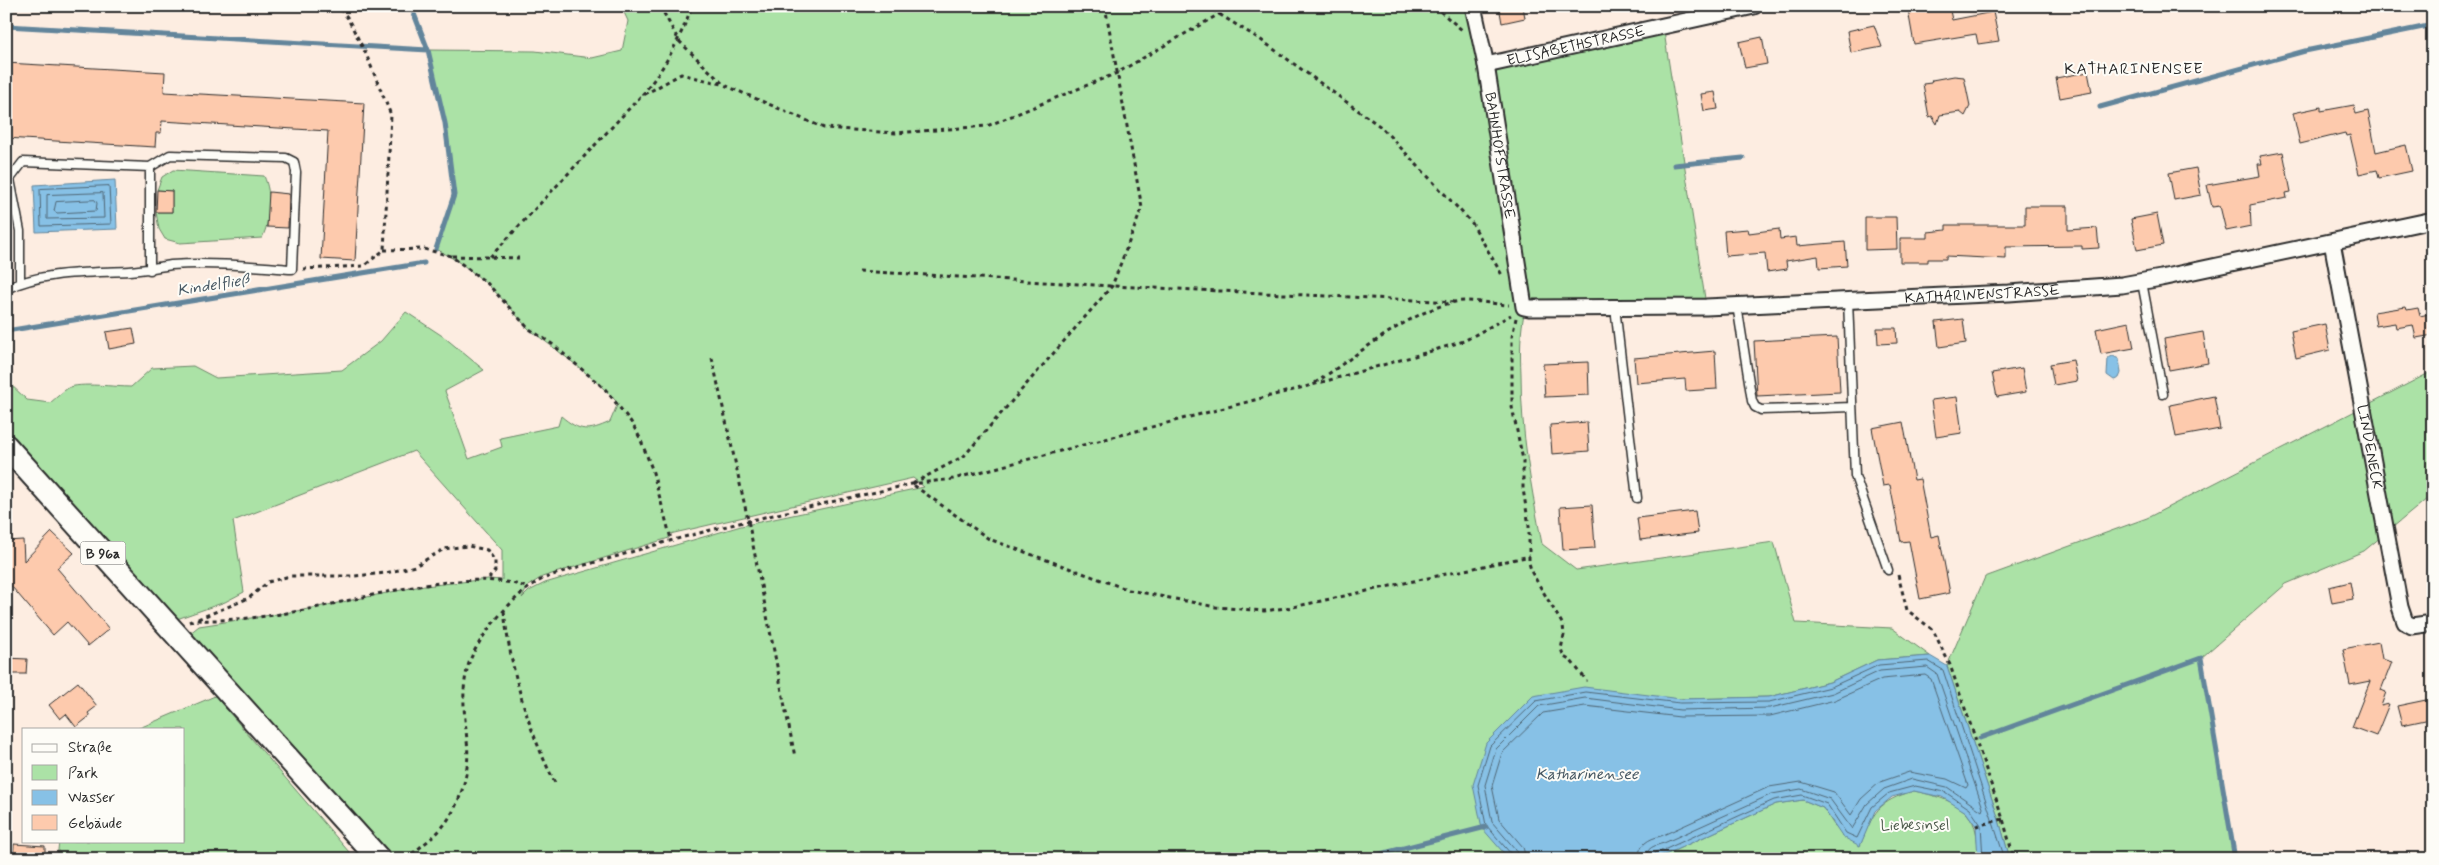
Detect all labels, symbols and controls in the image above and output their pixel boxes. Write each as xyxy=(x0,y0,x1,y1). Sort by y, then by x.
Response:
street label: ELISABETHSTRASSE xyxy=(1505,21,1647,71)
district label: KATHARINENSEE xyxy=(2064,59,2204,80)
street label: BAHNHOFSTRASSE xyxy=(1479,91,1519,221)
water label: Kindelfließ xyxy=(176,269,253,302)
street label: KATHARINENSTRASSE xyxy=(1904,280,2061,309)
street label: LINDENECK xyxy=(2351,403,2387,491)
road number: B 96a xyxy=(80,542,126,564)
legend xyxy=(22,728,185,842)
text: Straße xyxy=(68,738,112,758)
text: Park xyxy=(68,764,98,784)
water label: Katharinensee xyxy=(1536,764,1639,785)
text: Wasser xyxy=(68,788,115,808)
text: Gebäude xyxy=(68,814,122,834)
park label: Liebesinsel xyxy=(1880,816,1950,836)

